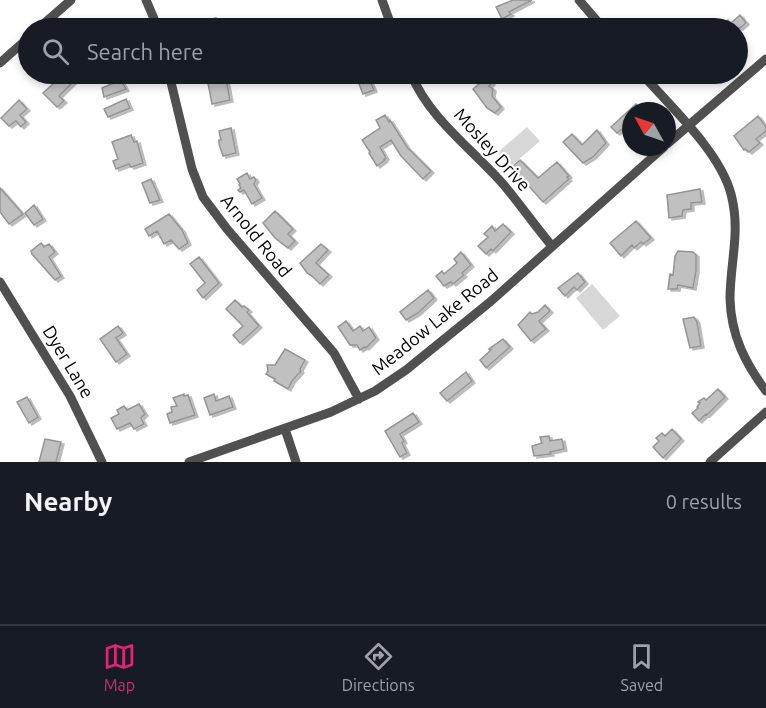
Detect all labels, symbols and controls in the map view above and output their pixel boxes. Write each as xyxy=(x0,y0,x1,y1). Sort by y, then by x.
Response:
search box xyxy=(18,18,748,84)
icon: search xyxy=(39,35,72,68)
text: Search here xyxy=(87,39,203,64)
north arrow xyxy=(622,102,676,156)
street label: Mosley Drive xyxy=(451,104,535,195)
street label: Arnold Road xyxy=(217,190,296,281)
street label: Meadow Lake Road xyxy=(367,264,502,378)
street label: Dyer Lane xyxy=(39,322,98,401)
text: Nearby xyxy=(24,487,112,516)
text: 0 results xyxy=(666,490,742,513)
tab: Map xyxy=(103,640,136,694)
tab: Directions xyxy=(342,640,415,694)
tab: Saved xyxy=(621,640,663,694)

